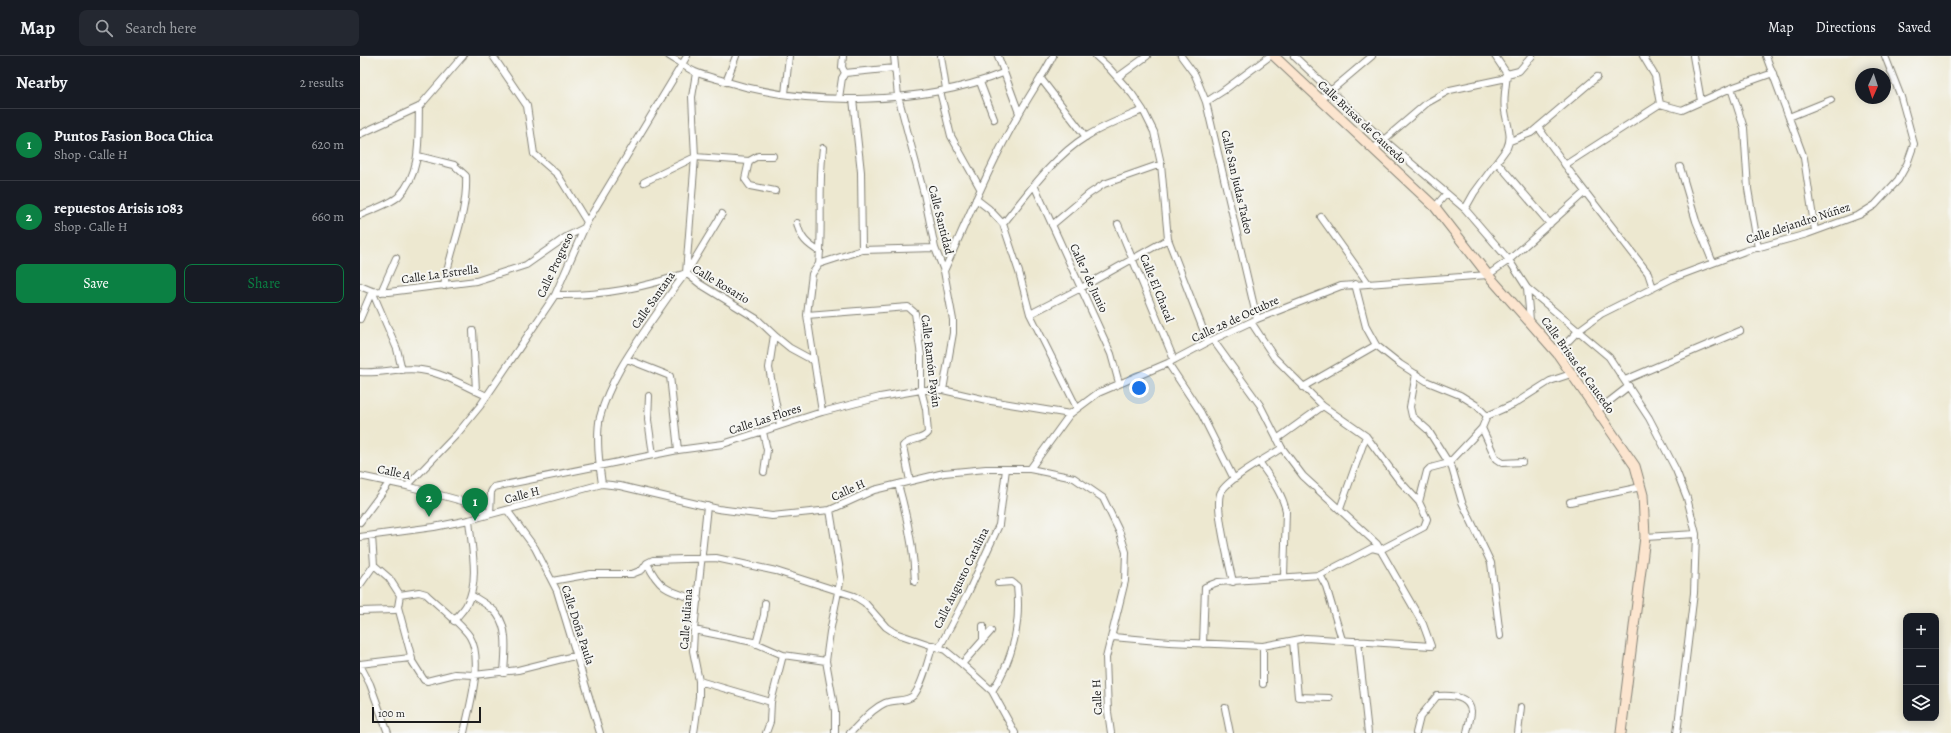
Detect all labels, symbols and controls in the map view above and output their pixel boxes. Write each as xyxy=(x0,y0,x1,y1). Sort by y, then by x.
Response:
search box xyxy=(79,10,359,46)
text: Map xyxy=(20,15,55,41)
icon: search xyxy=(93,17,115,39)
text: Search here xyxy=(125,18,197,38)
text: Map xyxy=(1768,18,1794,37)
text: Directions xyxy=(1816,18,1876,37)
text: Saved xyxy=(1898,18,1931,37)
north arrow xyxy=(1855,68,1891,104)
text: Nearby xyxy=(16,71,67,94)
text: 2 results xyxy=(300,74,344,91)
street label: Calle Brisas de Caucedo xyxy=(1314,77,1410,167)
text: Puntos Fasion Boca Chica xyxy=(54,126,213,146)
street label: Calle San Judas Tadeo xyxy=(1217,129,1257,235)
text: 1 xyxy=(27,136,31,153)
text: 620 m xyxy=(311,136,344,153)
text: Shop · Calle H xyxy=(54,146,128,163)
street label: Calle Santidad xyxy=(925,184,957,257)
text: repuestos Arisis 1083 xyxy=(54,198,183,218)
street label: Calle Alejandro Núñez xyxy=(1744,199,1852,247)
text: 2 xyxy=(26,208,32,225)
text: 660 m xyxy=(312,208,344,225)
text: Shop · Calle H xyxy=(54,218,128,235)
street label: Calle Progreso xyxy=(533,230,577,300)
street label: Calle 7 de Junio xyxy=(1066,241,1112,315)
street label: Calle El Chacal xyxy=(1136,252,1178,324)
street label: Calle La Estrella xyxy=(400,261,480,287)
street label: Calle Rosario xyxy=(689,261,753,307)
button: Save xyxy=(16,264,176,303)
button: Share xyxy=(184,264,344,303)
street label: Calle Santana xyxy=(627,268,679,332)
street label: Calle 28 de Octubre xyxy=(1189,292,1281,346)
street label: Calle Brisas de Caucedo xyxy=(1537,313,1619,417)
street label: Calle Ramón Payán xyxy=(917,314,945,409)
your location xyxy=(1129,378,1149,398)
street label: Calle Las Flores xyxy=(727,400,803,438)
street label: Calle A xyxy=(376,461,413,484)
street label: Calle H xyxy=(828,475,868,505)
street label: Calle H xyxy=(503,483,541,507)
pin: 2 xyxy=(416,484,442,517)
pin: 1 xyxy=(462,488,488,521)
street label: Calle Augusto Catalina xyxy=(930,524,993,631)
street label: Calle Doña Paula xyxy=(558,583,599,667)
street label: Calle Juliana xyxy=(676,588,696,650)
map controls xyxy=(1903,613,1939,721)
button: + xyxy=(1903,613,1939,649)
button: − xyxy=(1903,649,1939,685)
street label: Calle H xyxy=(1088,679,1106,715)
button: layers xyxy=(1903,685,1939,721)
scale bar xyxy=(372,705,481,724)
text: 100 m xyxy=(378,706,405,721)

